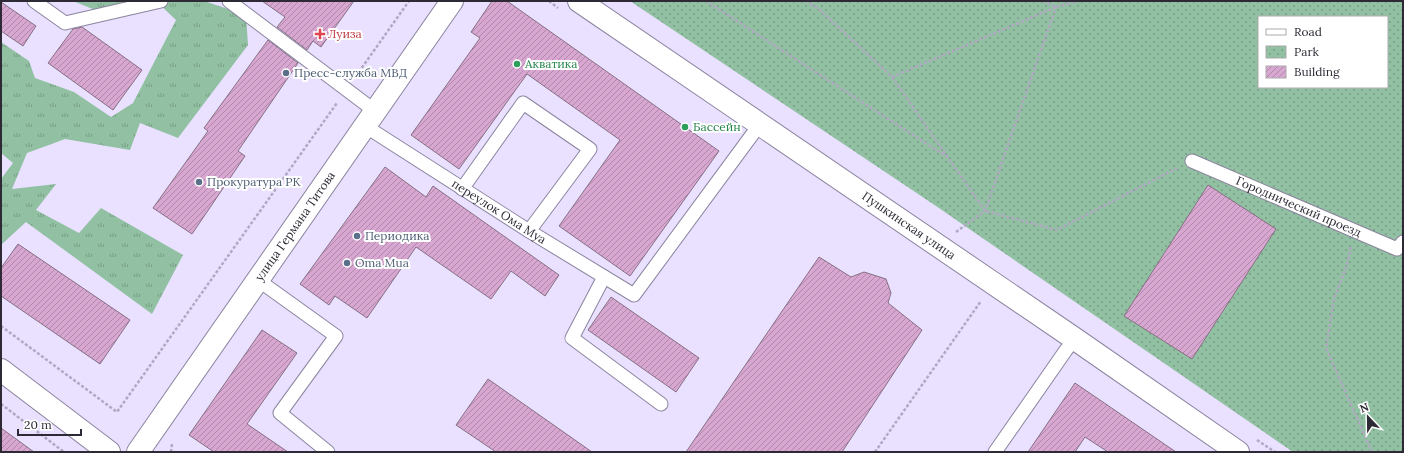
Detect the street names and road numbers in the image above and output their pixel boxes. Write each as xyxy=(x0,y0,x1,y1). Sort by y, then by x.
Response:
street label: улица Германа Титова xyxy=(251,168,338,284)
street label: Городнический проезд xyxy=(1234,173,1364,240)
street label: переулок Ома Муа xyxy=(449,176,549,247)
street label: Пушкинская улица xyxy=(859,188,959,262)

